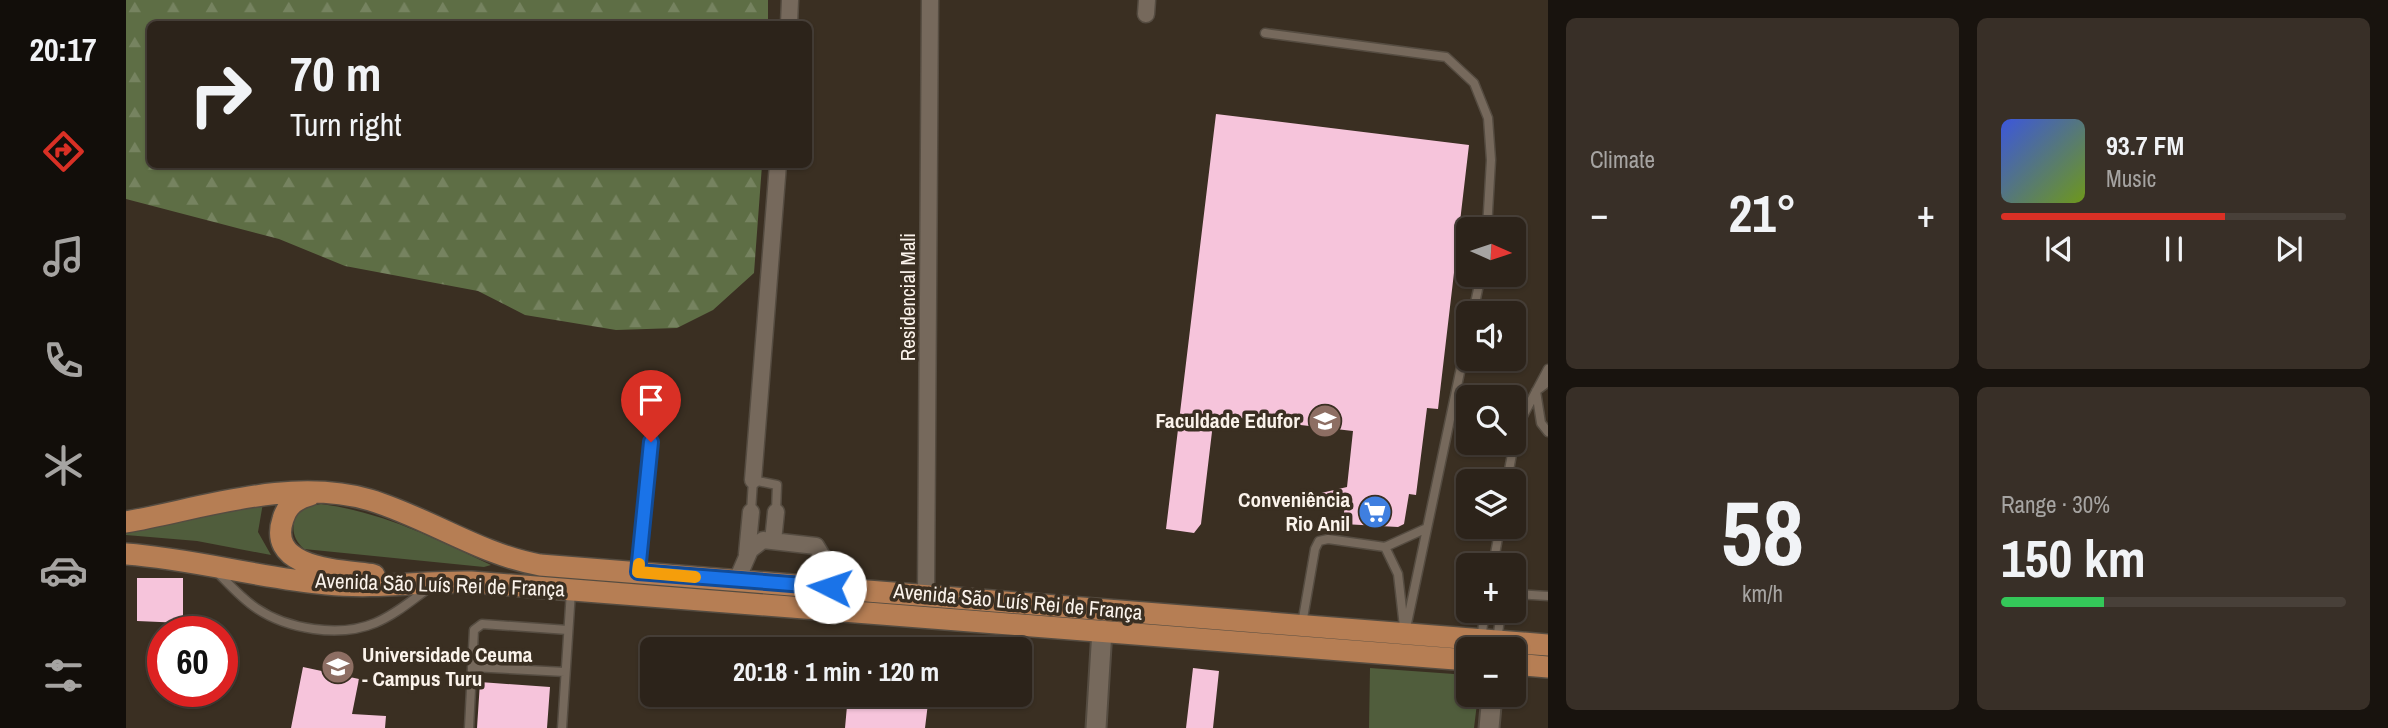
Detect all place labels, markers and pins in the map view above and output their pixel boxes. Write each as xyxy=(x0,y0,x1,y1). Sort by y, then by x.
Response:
pin xyxy=(621,370,681,442)
school or university icon: Faculdade Edufor xyxy=(1306,402,1344,440)
place label: Faculdade Edufor xyxy=(1155,406,1300,435)
place label: Conveniência Rio Anil xyxy=(1238,485,1350,538)
supermarket icon: Conveniência Rio Anil xyxy=(1356,493,1394,531)
place label: Universidade Ceuma - Campus Turu xyxy=(362,640,533,693)
school or university icon: Universidade Ceuma - Campus Turu xyxy=(319,648,357,686)

